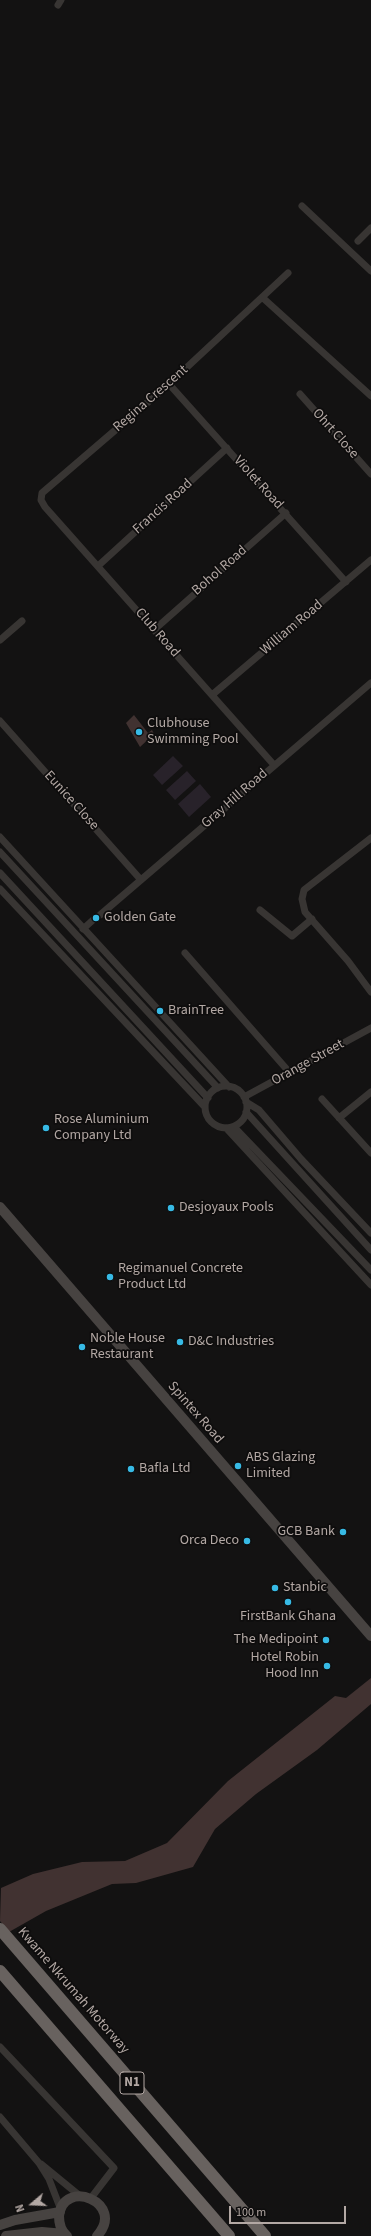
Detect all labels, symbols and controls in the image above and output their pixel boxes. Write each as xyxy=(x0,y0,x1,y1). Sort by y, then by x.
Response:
street label: Regina Crescent xyxy=(110,362,192,436)
street label: Ohrt Close xyxy=(308,406,362,462)
street label: Violet Road xyxy=(230,453,286,513)
street label: Francis Road xyxy=(130,476,196,538)
street label: Bohol Road xyxy=(189,543,251,599)
street label: William Road xyxy=(257,597,327,659)
street label: Club Road xyxy=(131,605,183,661)
place label: Clubhouse Swimming Pool xyxy=(147,716,238,748)
marker: Clubhouse Swimming Pool xyxy=(134,727,144,737)
street label: Gray Hill Road xyxy=(199,766,271,832)
street label: Eunice Close xyxy=(40,768,102,834)
place label: Golden Gate xyxy=(104,910,176,926)
marker: Golden Gate xyxy=(91,913,101,923)
place label: BrainTree xyxy=(168,1003,224,1019)
marker: BrainTree xyxy=(155,1006,165,1016)
street label: Orange Street xyxy=(269,1036,347,1090)
place label: Rose Aluminium Company Ltd xyxy=(54,1112,149,1144)
marker: Rose Aluminium Company Ltd xyxy=(41,1123,51,1133)
place label: Desjoyaux Pools xyxy=(179,1200,274,1216)
marker: Desjoyaux Pools xyxy=(166,1203,176,1213)
place label: Regimanuel Concrete Product Ltd xyxy=(118,1261,243,1294)
marker: Regimanuel Concrete Product Ltd xyxy=(105,1272,115,1282)
place label: Noble House Restaurant xyxy=(90,1331,165,1364)
place label: D&C Industries xyxy=(188,1334,274,1350)
marker: D&C Industries xyxy=(175,1337,185,1347)
marker: Noble House Restaurant xyxy=(77,1342,87,1352)
street label: Spintex Road xyxy=(163,1379,227,1447)
place label: ABS Glazing Limited xyxy=(246,1450,315,1482)
place label: Bafla Ltd xyxy=(139,1461,191,1477)
marker: ABS Glazing Limited xyxy=(233,1461,243,1471)
marker: Bafla Ltd xyxy=(126,1464,136,1474)
place label: GCB Bank xyxy=(277,1524,335,1540)
marker: GCB Bank xyxy=(338,1527,348,1537)
place label: Orca Deco xyxy=(180,1533,239,1549)
marker: Orca Deco xyxy=(242,1536,252,1546)
place label: Stanbic xyxy=(283,1580,327,1596)
marker: Stanbic xyxy=(270,1583,280,1593)
marker: FirstBank Ghana xyxy=(283,1597,293,1607)
place label: FirstBank Ghana xyxy=(240,1609,336,1625)
place label: The Medipoint xyxy=(234,1632,318,1648)
marker: The Medipoint xyxy=(321,1635,331,1645)
place label: Hotel Robin Hood Inn xyxy=(250,1650,319,1682)
marker: Hotel Robin Hood Inn xyxy=(322,1661,332,1671)
street label: Kwame Nkrumah Motorway xyxy=(14,1924,132,2058)
road number: N1 xyxy=(120,2072,144,2094)
north arrow xyxy=(12,2184,52,2224)
scale bar xyxy=(231,2198,348,2224)
text: N xyxy=(12,2202,28,2214)
text: 100 m xyxy=(236,2204,266,2221)

